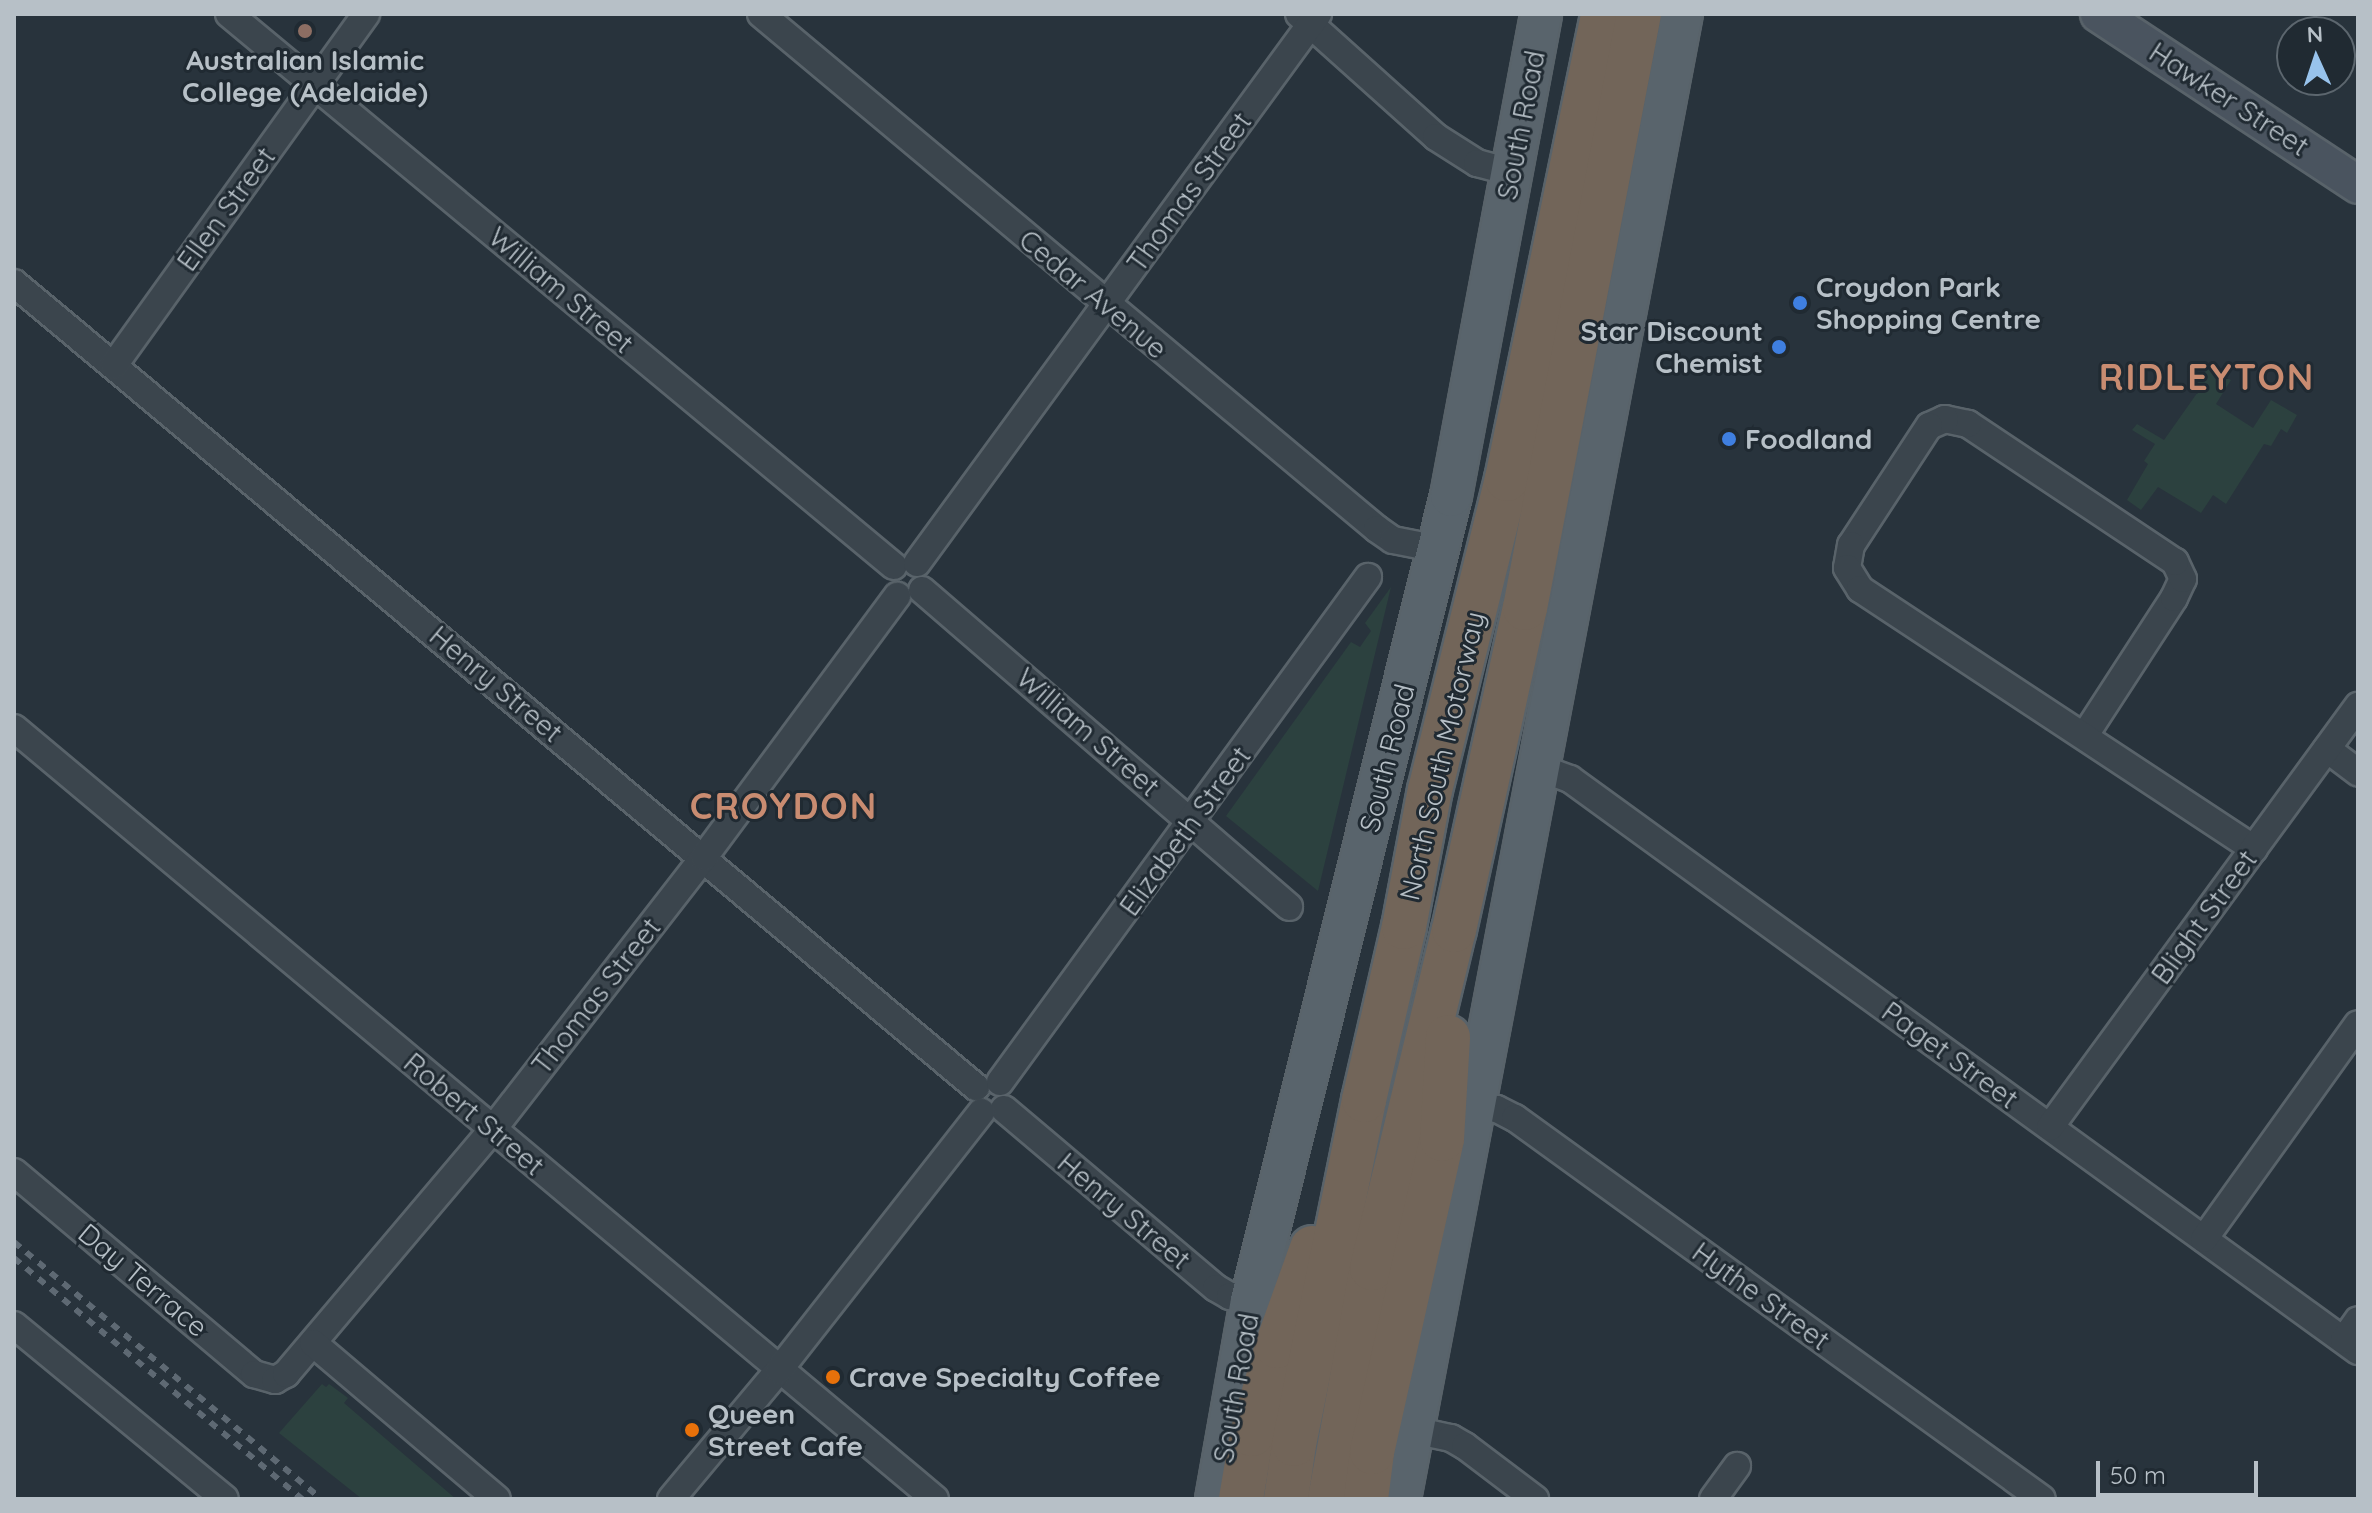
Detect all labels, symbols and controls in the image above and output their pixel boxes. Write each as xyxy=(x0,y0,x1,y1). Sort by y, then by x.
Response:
north arrow xyxy=(2276,16,2356,96)
text: N xyxy=(2306,20,2324,48)
marker: Australian Islamic College (Adelaide) xyxy=(296,22,314,40)
street label: Hawker Street xyxy=(2143,35,2315,163)
place label: Australian Islamic College (Adelaide) xyxy=(182,43,428,109)
street label: South Road xyxy=(1490,48,1552,202)
street label: Thomas Street xyxy=(1120,105,1258,279)
street label: Ellen Street xyxy=(170,141,282,277)
street label: William Street xyxy=(482,220,640,360)
street label: Cedar Avenue xyxy=(1012,223,1174,365)
place label: Croydon Park Shopping Centre xyxy=(1816,270,2041,336)
marker: Croydon Park Shopping Centre xyxy=(1791,294,1809,312)
place label: Star Discount Chemist xyxy=(1581,314,1763,380)
marker: Star Discount Chemist xyxy=(1770,338,1788,356)
district label: RIDLEYTON xyxy=(2099,355,2315,399)
place label: Foodland xyxy=(1745,422,1872,456)
marker: Foodland xyxy=(1720,430,1738,448)
street label: North South Motorway xyxy=(1392,608,1492,904)
street label: Henry Street xyxy=(423,619,569,749)
street label: William Street xyxy=(1010,661,1166,803)
street label: South Road xyxy=(1352,681,1422,835)
street label: Elizabeth Street xyxy=(1112,740,1258,922)
district label: CROYDON xyxy=(690,784,878,828)
street label: Blight Street xyxy=(2144,843,2264,991)
street label: Thomas Street xyxy=(524,911,668,1081)
street label: Paget Street xyxy=(1875,994,2025,1116)
street label: Robert Street xyxy=(397,1046,551,1182)
street label: Henry Street xyxy=(1051,1146,1197,1276)
street label: Day Terrace xyxy=(71,1216,215,1344)
street label: Hythe Street xyxy=(1686,1235,1836,1357)
street label: South Road xyxy=(1206,1311,1266,1465)
place label: Crave Specialty Coffee xyxy=(849,1360,1161,1394)
marker: Crave Specialty Coffee xyxy=(824,1368,842,1386)
place label: Queen Street Cafe xyxy=(708,1397,863,1463)
marker: Queen Street Cafe xyxy=(683,1421,701,1439)
scale bar xyxy=(2100,1445,2262,1495)
text: 50 m xyxy=(2110,1460,2166,1490)

